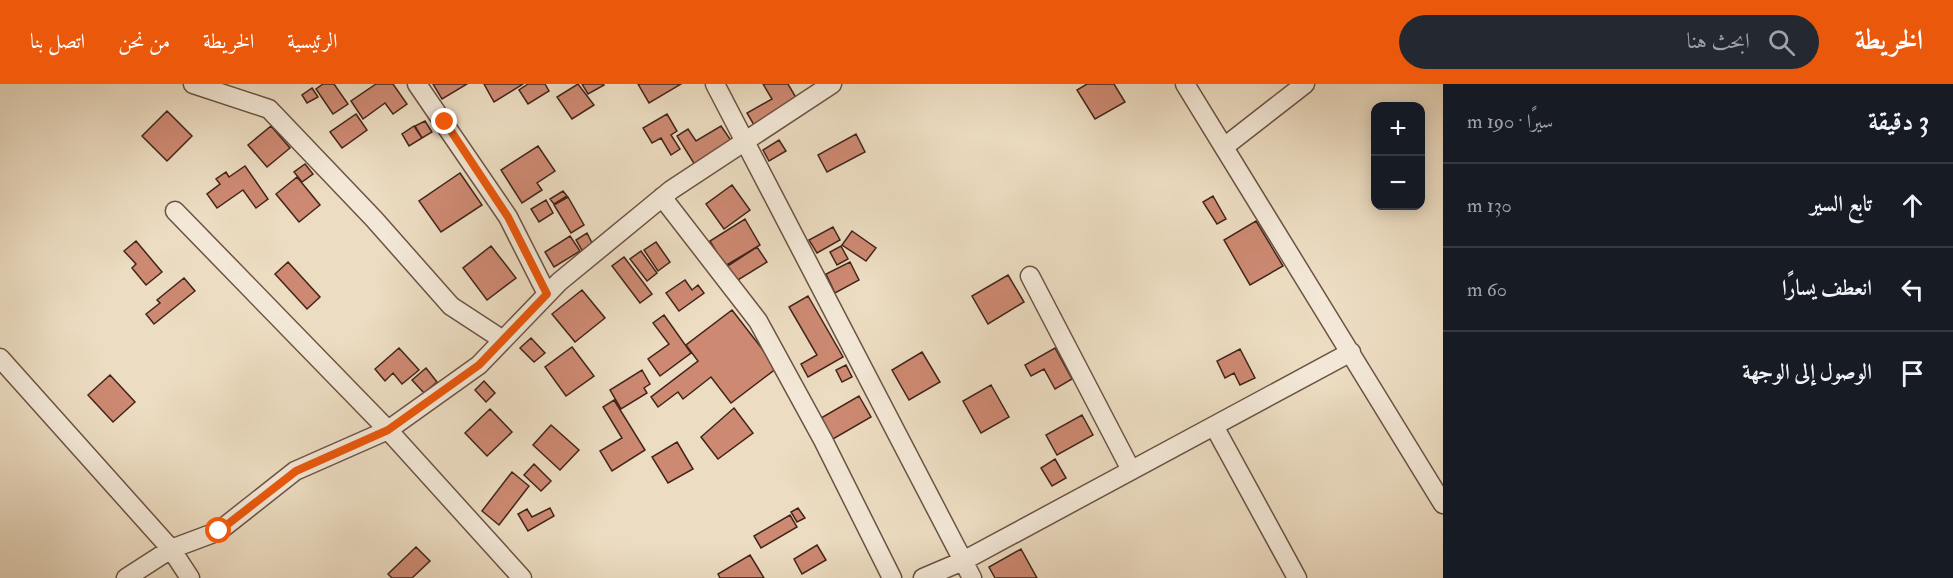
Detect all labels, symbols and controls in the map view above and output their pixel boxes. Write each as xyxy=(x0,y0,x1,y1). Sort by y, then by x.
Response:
search box xyxy=(1399,15,1819,69)
text: الخريطة xyxy=(1855,23,1923,58)
icon: search xyxy=(1765,26,1798,59)
text: ابحث هنا xyxy=(1687,27,1750,55)
text: اتصل بنا xyxy=(30,28,85,55)
text: من نحن xyxy=(118,28,170,55)
text: الخريطة xyxy=(203,28,254,55)
text: الرئيسية xyxy=(287,28,338,55)
map controls xyxy=(1371,102,1425,210)
button: + xyxy=(1371,102,1425,156)
text: 3 دقيقة xyxy=(1868,106,1929,138)
route end xyxy=(431,108,457,134)
text: سيرًا · 190 m xyxy=(1467,109,1553,134)
button: − xyxy=(1371,156,1425,210)
icon: ahead xyxy=(1896,189,1929,222)
text: تابع السير xyxy=(1810,190,1872,218)
text: 130 m xyxy=(1467,193,1512,218)
icon: left xyxy=(1896,273,1929,306)
text: انعطف يسارًا xyxy=(1782,274,1872,302)
text: 60 m xyxy=(1467,277,1507,302)
icon: arrive xyxy=(1896,357,1929,390)
text: الوصول إلى الوجهة xyxy=(1742,358,1872,386)
route start xyxy=(205,517,231,543)

